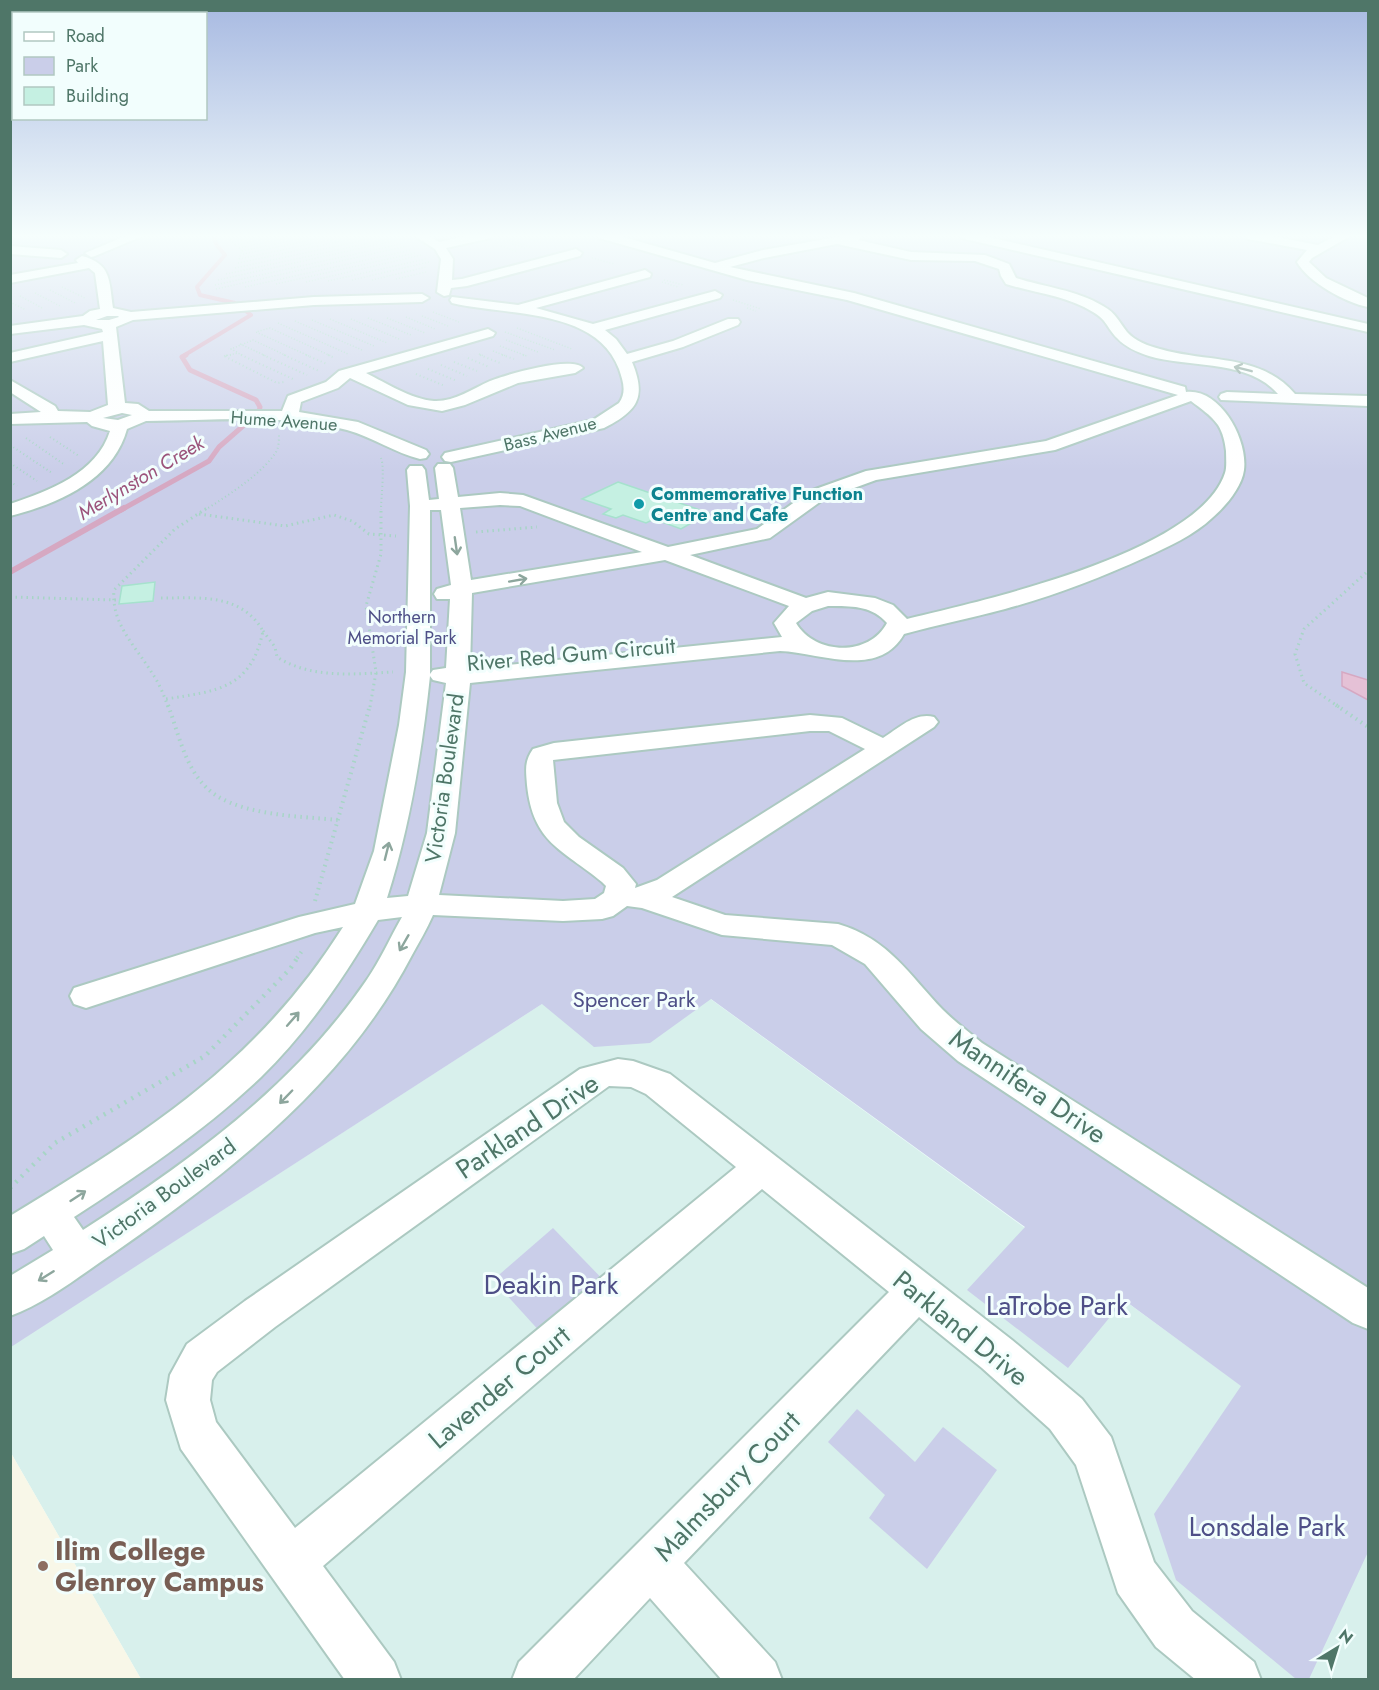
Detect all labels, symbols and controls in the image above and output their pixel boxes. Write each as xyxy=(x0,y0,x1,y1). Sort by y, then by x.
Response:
legend xyxy=(12,12,207,120)
text: Road xyxy=(66,23,105,49)
text: Park xyxy=(66,53,98,79)
text: Building xyxy=(66,83,129,109)
one-way arrow xyxy=(1234,362,1253,374)
street label: Hume Avenue xyxy=(230,404,338,438)
street label: Bass Avenue xyxy=(501,410,599,458)
water label: Merlynston Creek xyxy=(72,428,211,527)
place label: Commemorative Function Centre and Cafe xyxy=(651,481,863,528)
marker: Commemorative Function Centre and Cafe xyxy=(632,497,646,511)
one-way arrow xyxy=(451,536,462,556)
one-way arrow xyxy=(507,574,527,585)
park label: Northern Memorial Park xyxy=(348,604,456,651)
street label: River Red Gum Circuit xyxy=(465,629,677,679)
street label: Victoria Boulevard xyxy=(416,691,472,865)
one-way arrow xyxy=(382,842,394,861)
one-way arrow xyxy=(398,934,410,951)
park label: Spencer Park xyxy=(573,983,696,1015)
one-way arrow xyxy=(286,1012,300,1027)
street label: Mannifera Drive xyxy=(942,1019,1114,1153)
street label: Parkland Drive xyxy=(448,1064,606,1188)
one-way arrow xyxy=(278,1089,293,1104)
street label: Victoria Boulevard xyxy=(86,1130,242,1256)
one-way arrow xyxy=(69,1189,86,1201)
street label: Parkland Drive xyxy=(885,1261,1037,1395)
park label: Deakin Park xyxy=(484,1265,618,1304)
one-way arrow xyxy=(38,1270,55,1282)
park label: LaTrobe Park xyxy=(986,1286,1128,1325)
street label: Lavender Court xyxy=(420,1316,579,1458)
street label: Malmsbury Court xyxy=(645,1402,809,1570)
park label: Lonsdale Park xyxy=(1189,1507,1345,1546)
place label: Ilim College Glenroy Campus xyxy=(55,1531,264,1601)
marker: Ilim College Glenroy Campus xyxy=(36,1559,50,1573)
north arrow xyxy=(1307,1618,1367,1678)
text: N xyxy=(1334,1624,1358,1650)

